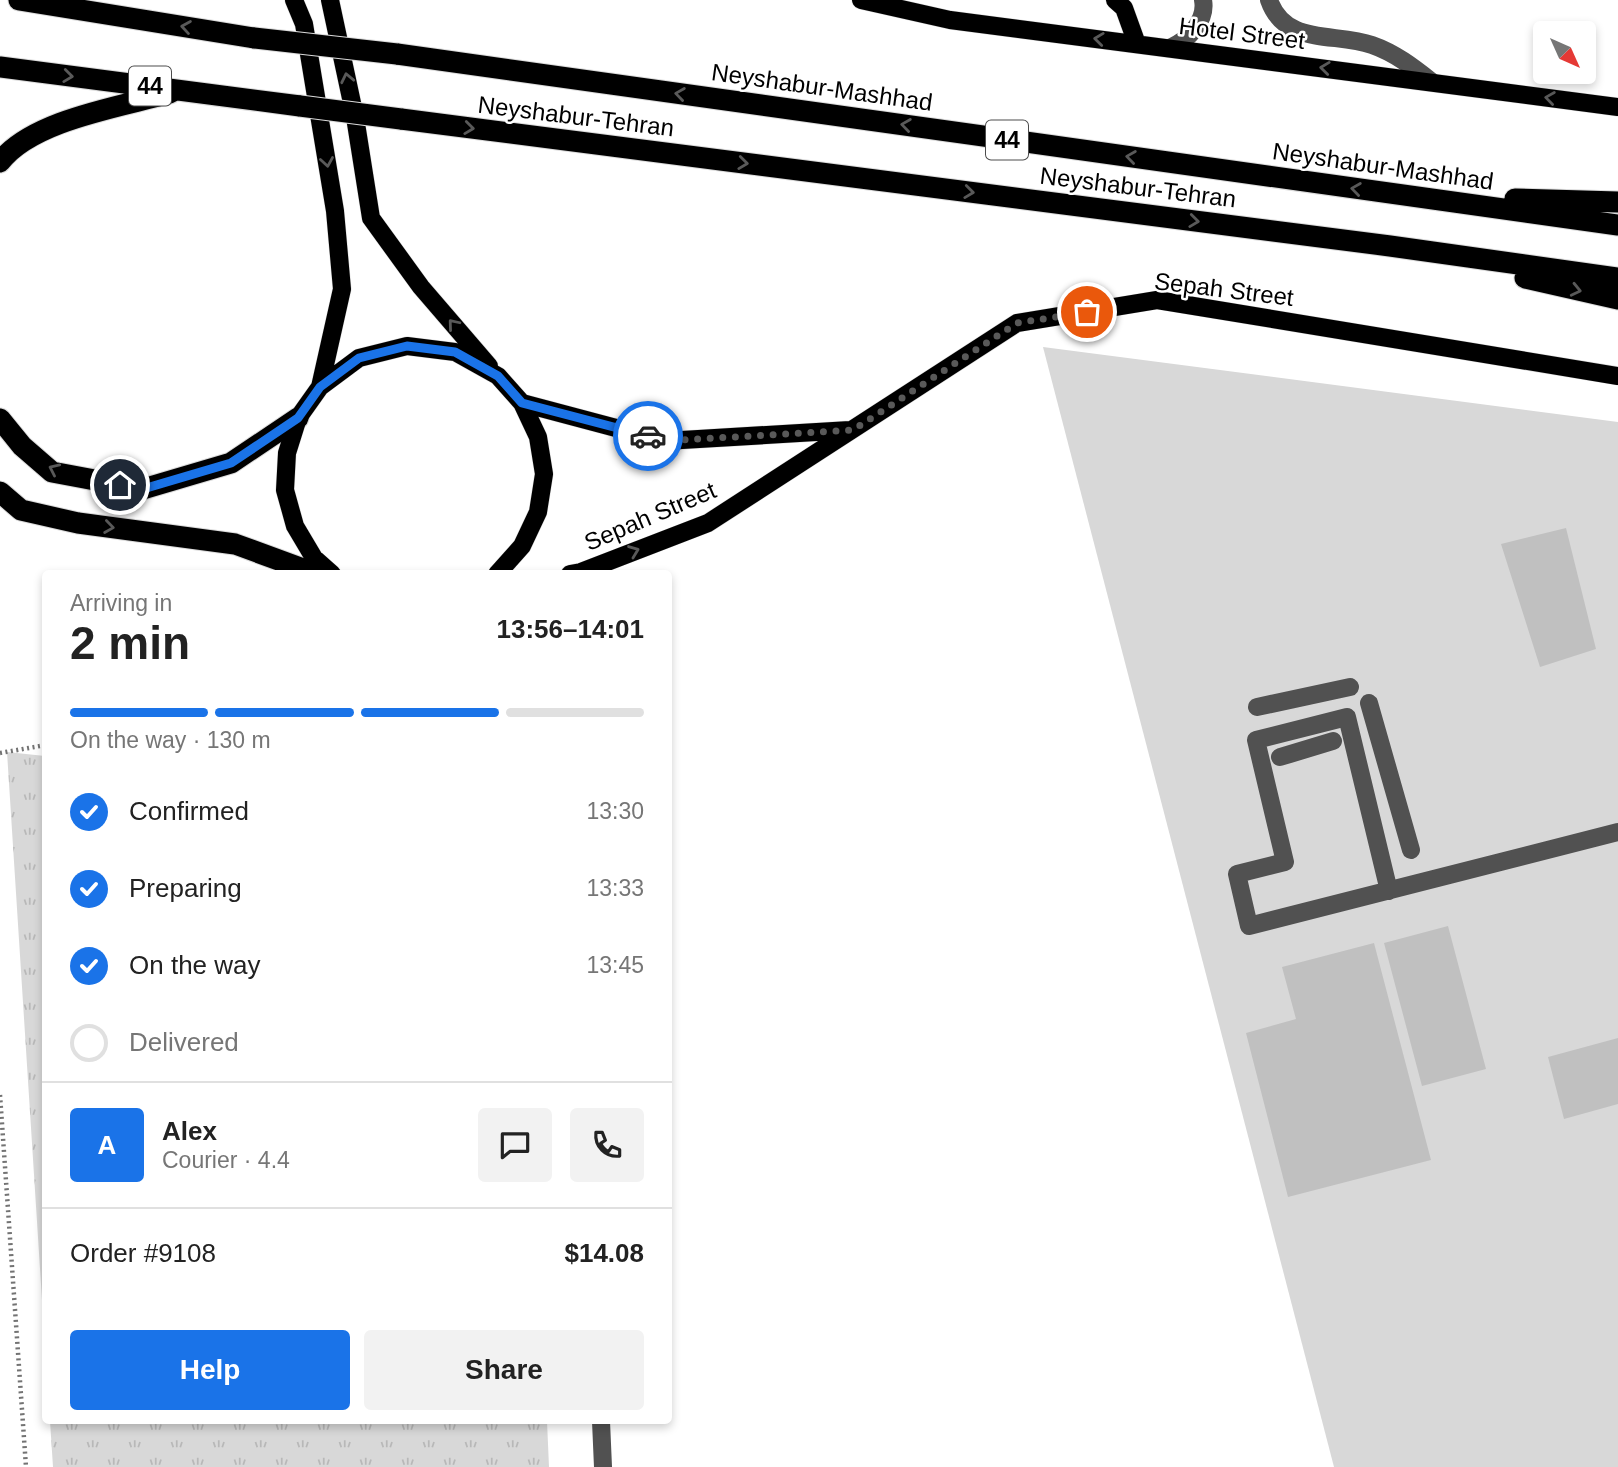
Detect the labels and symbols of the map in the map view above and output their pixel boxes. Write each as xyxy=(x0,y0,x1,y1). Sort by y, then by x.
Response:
street label: Hotel Street xyxy=(1177,12,1307,54)
one-way arrow xyxy=(181,20,192,35)
north arrow xyxy=(1533,21,1596,84)
one-way arrow xyxy=(1093,32,1105,47)
street label: Neyshabur-Mashhad xyxy=(710,58,934,116)
one-way arrow xyxy=(1319,60,1331,75)
road number: 44 xyxy=(129,66,171,106)
one-way arrow xyxy=(62,68,74,83)
one-way arrow xyxy=(341,72,356,84)
one-way arrow xyxy=(675,86,686,101)
street label: Neyshabur-Tehran xyxy=(476,91,676,141)
one-way arrow xyxy=(1545,91,1556,106)
one-way arrow xyxy=(900,118,912,133)
road number: 44 xyxy=(986,120,1028,160)
one-way arrow xyxy=(463,121,475,136)
street label: Neyshabur-Mashhad xyxy=(1271,137,1495,195)
one-way arrow xyxy=(1125,150,1137,165)
one-way arrow xyxy=(319,156,334,168)
one-way arrow xyxy=(737,156,749,171)
street label: Neyshabur-Tehran xyxy=(1038,162,1238,212)
one-way arrow xyxy=(1350,182,1362,197)
one-way arrow xyxy=(963,185,975,200)
one-way arrow xyxy=(1189,214,1200,229)
street label: Sepah Street xyxy=(1153,267,1295,311)
one-way arrow xyxy=(1570,281,1582,296)
pin xyxy=(1057,282,1117,342)
one-way arrow xyxy=(449,320,461,333)
courier xyxy=(613,401,683,471)
pin xyxy=(90,455,150,515)
one-way arrow xyxy=(49,463,61,477)
street label: Sepah Street xyxy=(580,476,720,556)
one-way arrow xyxy=(103,520,115,535)
one-way arrow xyxy=(628,546,640,560)

